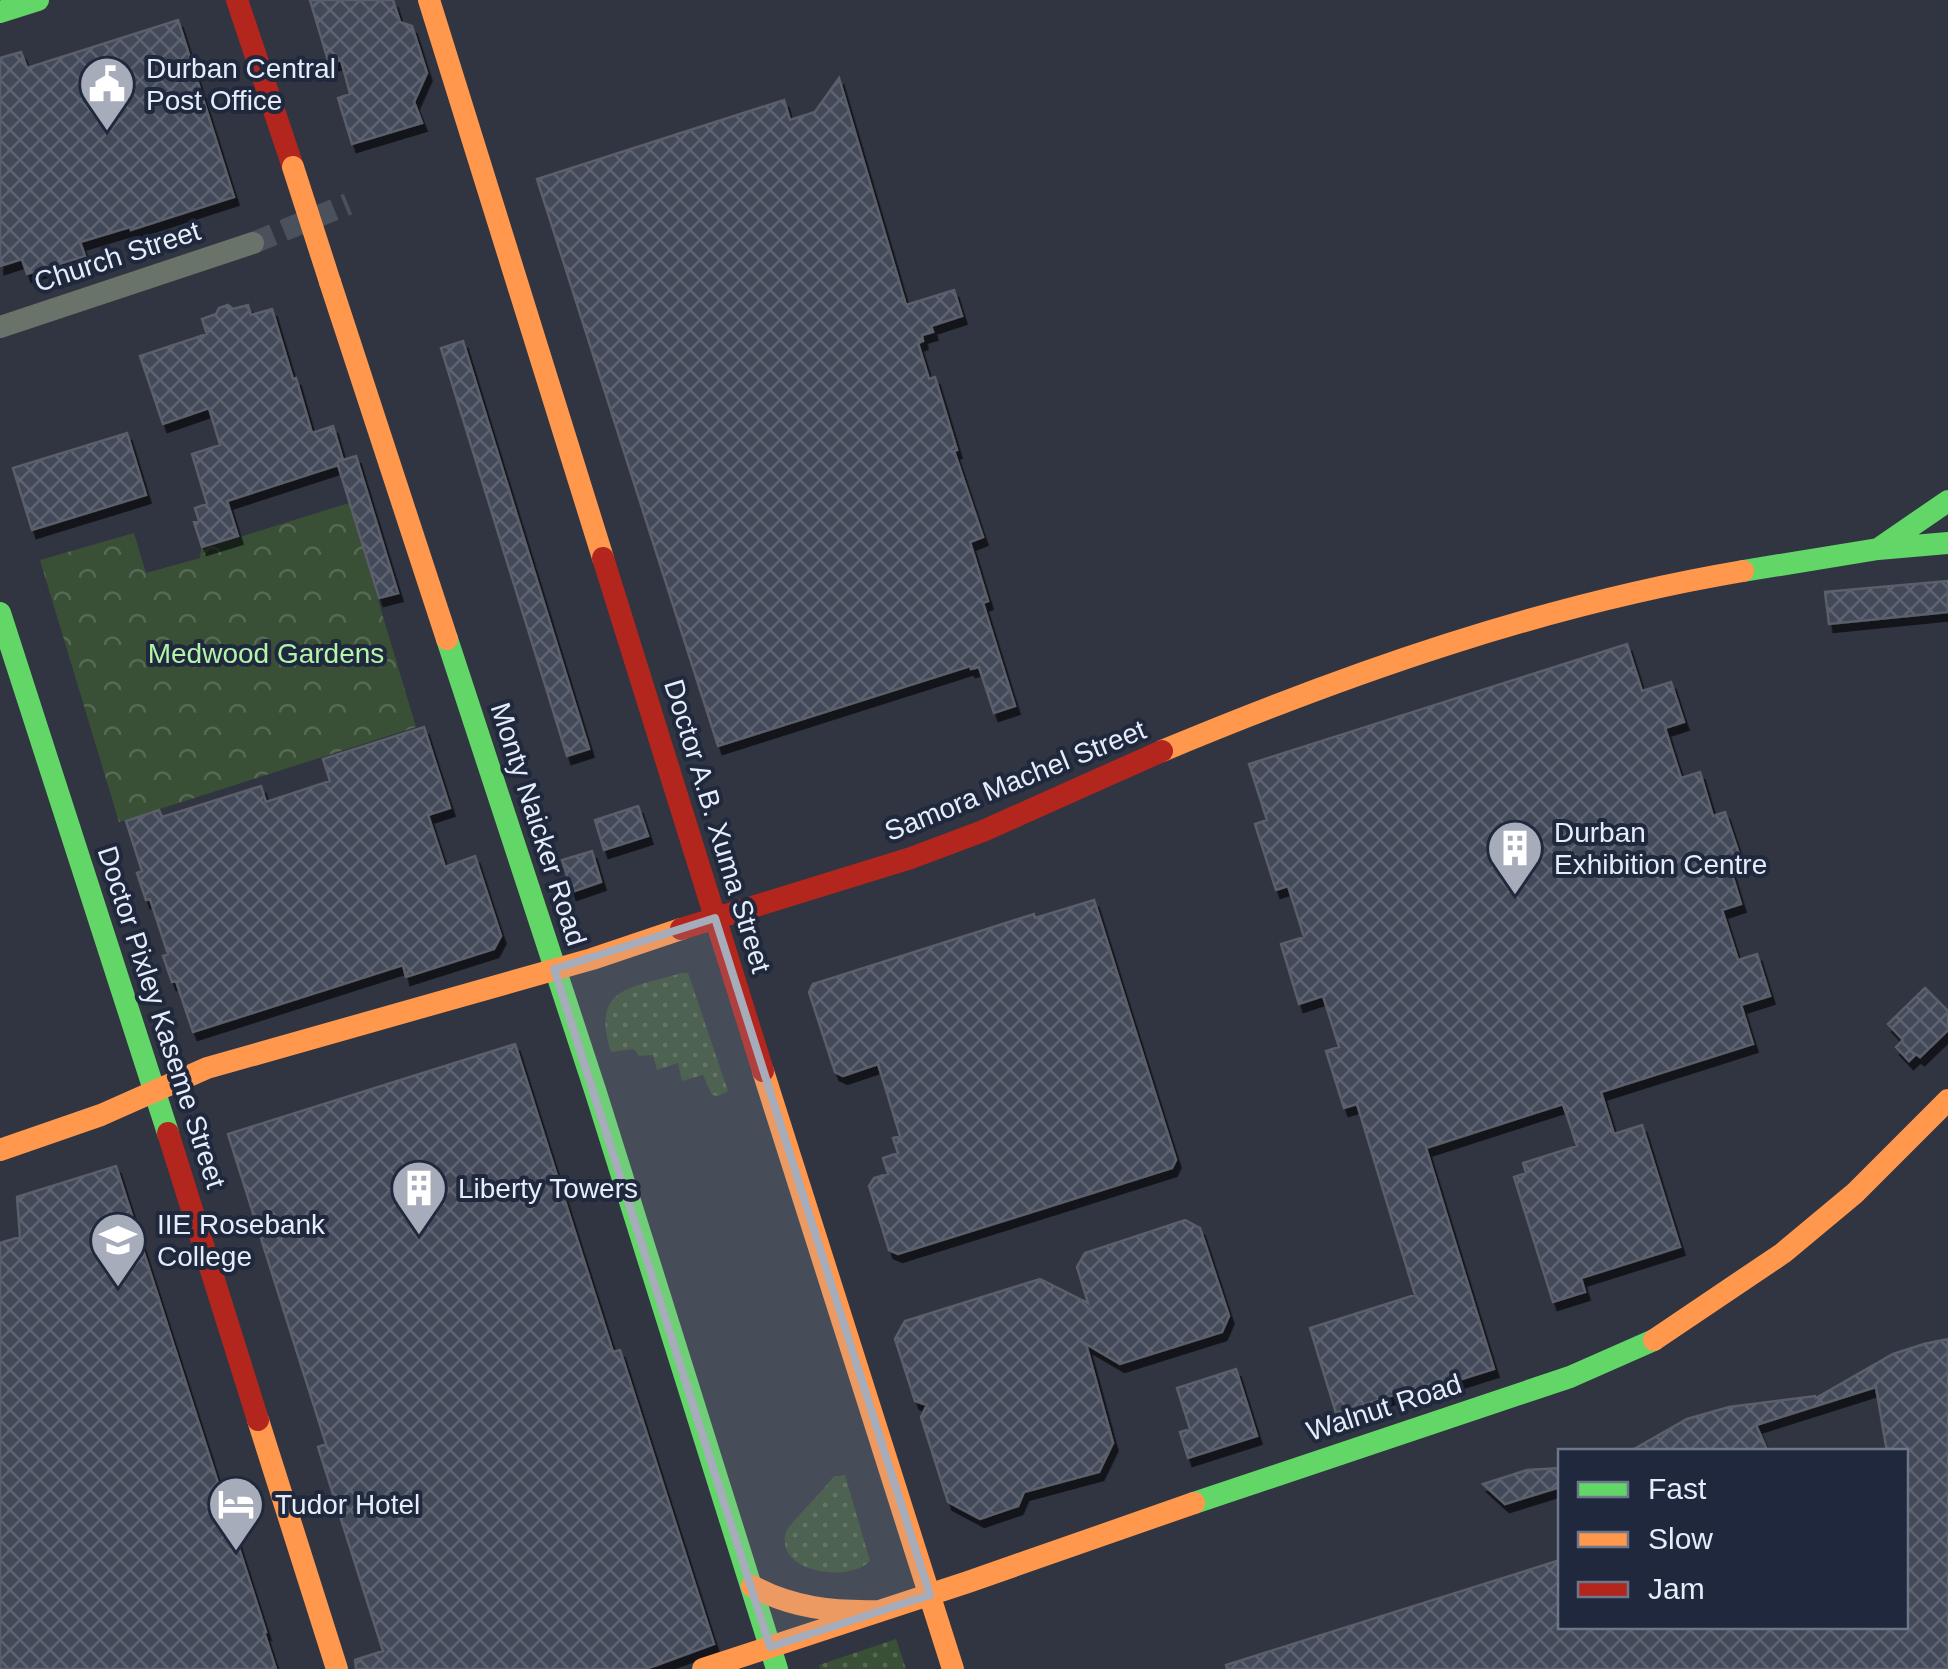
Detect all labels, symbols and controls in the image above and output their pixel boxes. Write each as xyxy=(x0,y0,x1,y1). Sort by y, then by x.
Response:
place label: Durban Central Post Office xyxy=(146,53,336,116)
public building icon: Durban Central Post Office xyxy=(77,54,137,133)
street label: Church Street xyxy=(30,215,204,298)
park label: Medwood Gardens xyxy=(148,638,384,669)
street label: Doctor A.B. Xuma Street xyxy=(658,676,777,977)
street label: Monty Naicker Road xyxy=(485,699,592,950)
street label: Samora Machel Street xyxy=(880,714,1150,847)
place label: Durban Exhibition Centre xyxy=(1554,817,1767,880)
building icon: Durban Exhibition Centre xyxy=(1485,818,1545,897)
street label: Doctor Pixley Kaseme Street xyxy=(91,842,232,1192)
building icon: Liberty Towers xyxy=(389,1158,449,1237)
place label: Liberty Towers xyxy=(458,1173,638,1204)
place label: IIE Rosebank College xyxy=(157,1209,326,1272)
school or university icon: IIE Rosebank College xyxy=(88,1210,148,1289)
street label: Walnut Road xyxy=(1303,1368,1465,1447)
legend xyxy=(1558,1449,1908,1629)
text: Fast xyxy=(1648,1472,1707,1505)
hotel icon: Tudor Hotel xyxy=(206,1474,266,1553)
place label: Tudor Hotel xyxy=(275,1489,420,1520)
text: Slow xyxy=(1648,1522,1713,1555)
text: Jam xyxy=(1648,1572,1705,1605)

